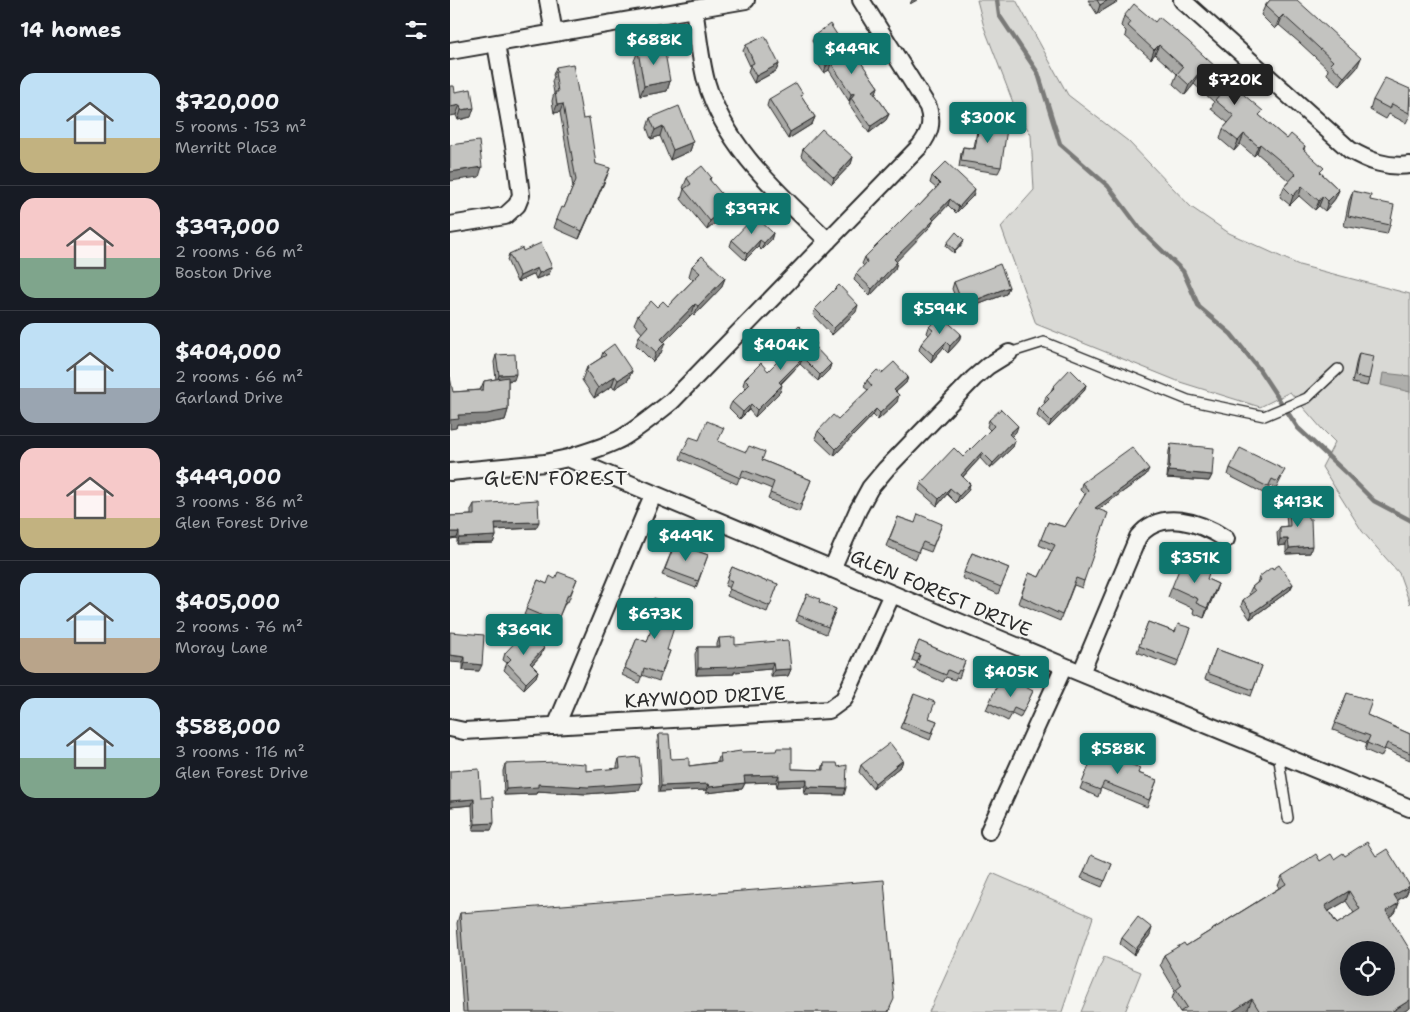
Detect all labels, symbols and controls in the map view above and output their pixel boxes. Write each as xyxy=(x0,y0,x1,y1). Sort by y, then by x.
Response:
text: 14 homes xyxy=(20,16,121,44)
icon: filters xyxy=(402,16,430,44)
pin: $688K xyxy=(619,23,689,66)
text: $688K xyxy=(626,29,682,50)
pin: $449K xyxy=(817,32,887,75)
text: $449K xyxy=(825,38,879,59)
pin: $720K xyxy=(1200,64,1270,106)
text: $720K xyxy=(1208,69,1262,90)
text: $720,000 xyxy=(175,88,280,116)
icon: home xyxy=(60,93,120,153)
pin: $300K xyxy=(953,102,1023,144)
text: $300K xyxy=(960,107,1016,128)
text: 5 rooms · 153 m² xyxy=(175,116,307,137)
text: Merritt Place xyxy=(175,137,277,158)
pin: $397K xyxy=(717,192,787,235)
text: $397K xyxy=(725,198,779,219)
text: $397,000 xyxy=(175,213,280,241)
icon: home xyxy=(60,218,120,278)
text: 2 rooms · 66 m² xyxy=(175,241,303,262)
text: Boston Drive xyxy=(175,262,272,283)
pin: $594K xyxy=(905,292,975,335)
text: $594K xyxy=(913,298,967,319)
pin: $404K xyxy=(746,328,816,371)
text: $404K xyxy=(753,334,809,355)
text: $404,000 xyxy=(175,338,281,366)
icon: home xyxy=(60,343,120,403)
text: 2 rooms · 66 m² xyxy=(175,366,303,387)
text: Garland Drive xyxy=(175,387,283,408)
text: $449,000 xyxy=(175,463,282,491)
district label: GLEN FOREST xyxy=(484,465,628,491)
icon: home xyxy=(60,468,120,528)
pin: $413K xyxy=(1263,486,1333,528)
text: 3 rooms · 86 m² xyxy=(175,491,303,512)
text: $413K xyxy=(1273,491,1323,512)
text: Glen Forest Drive xyxy=(175,512,309,533)
pin: $449K xyxy=(651,520,721,562)
text: $449K xyxy=(659,525,713,546)
pin: $351K xyxy=(1160,542,1230,584)
street label: GLEN FOREST DRIVE xyxy=(847,543,1035,643)
text: $351K xyxy=(1170,547,1220,568)
text: $405,000 xyxy=(175,588,280,616)
icon: home xyxy=(60,593,120,653)
pin: $673K xyxy=(620,598,690,640)
text: $673K xyxy=(628,603,682,624)
pin: $369K xyxy=(489,614,559,656)
text: 2 rooms · 76 m² xyxy=(175,616,303,637)
text: $369K xyxy=(497,619,551,640)
text: Moray Lane xyxy=(175,637,268,658)
pin: $405K xyxy=(976,656,1046,698)
text: $405K xyxy=(984,661,1038,682)
street label: KAYWOOD DRIVE xyxy=(624,680,786,714)
text: $588,000 xyxy=(175,713,281,741)
icon: home xyxy=(60,718,120,778)
pin: $588K xyxy=(1083,732,1153,775)
text: $588K xyxy=(1091,738,1145,759)
text: 3 rooms · 116 m² xyxy=(175,741,305,762)
text: Glen Forest Drive xyxy=(175,762,309,783)
map controls xyxy=(1340,941,1395,996)
button: locate xyxy=(1340,941,1395,996)

